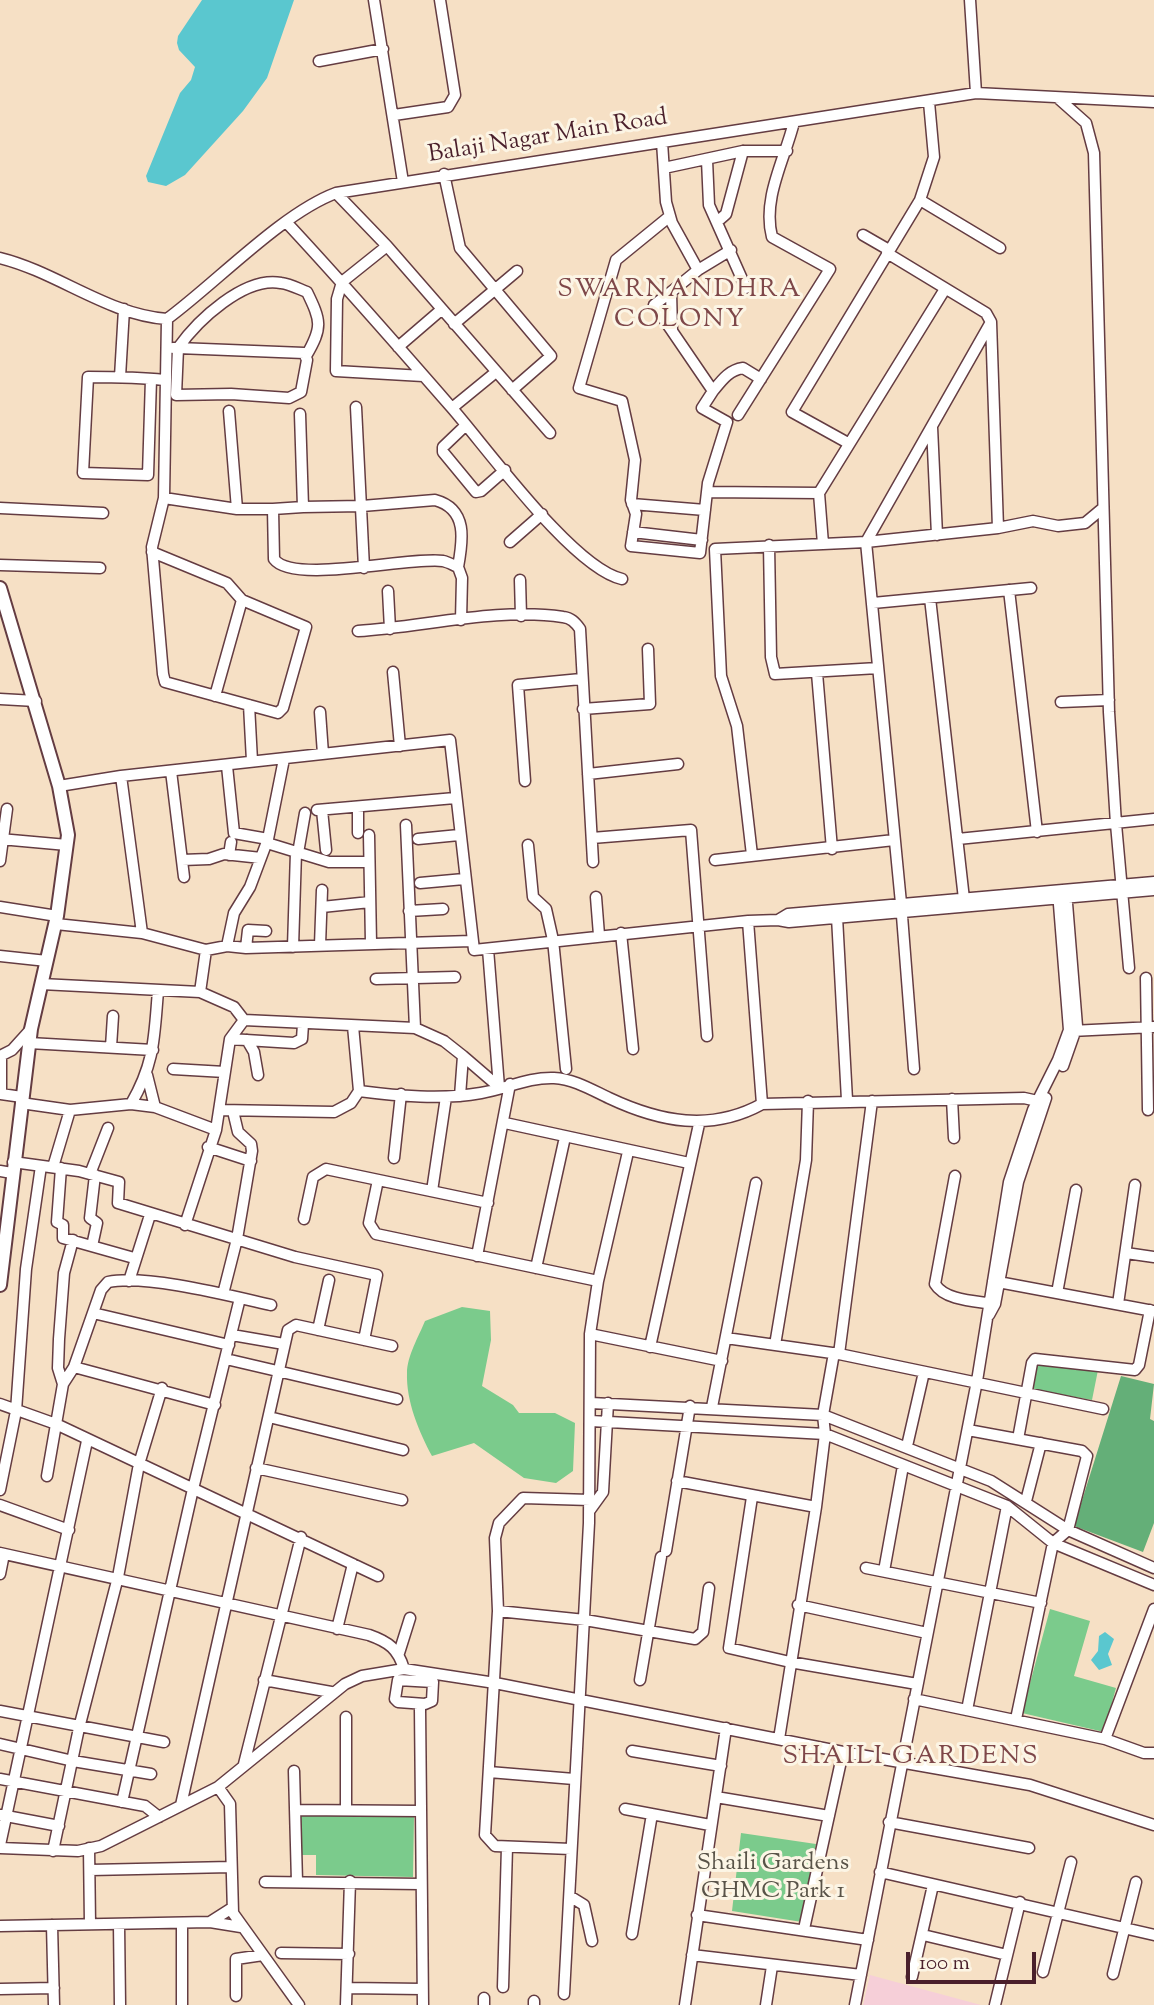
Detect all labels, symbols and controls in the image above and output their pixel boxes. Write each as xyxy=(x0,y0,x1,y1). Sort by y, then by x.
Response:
street label: Balaji Nagar Main Road xyxy=(426,105,670,171)
district label: SWARNANDHRA COLONY xyxy=(559,276,801,338)
district label: SHAILI GARDENS xyxy=(784,1743,1038,1775)
park label: Shaili Gardens GHMC Park 1 xyxy=(697,1851,849,1907)
scale bar xyxy=(909,1938,1038,1982)
text: 100 m xyxy=(919,1949,970,1979)

